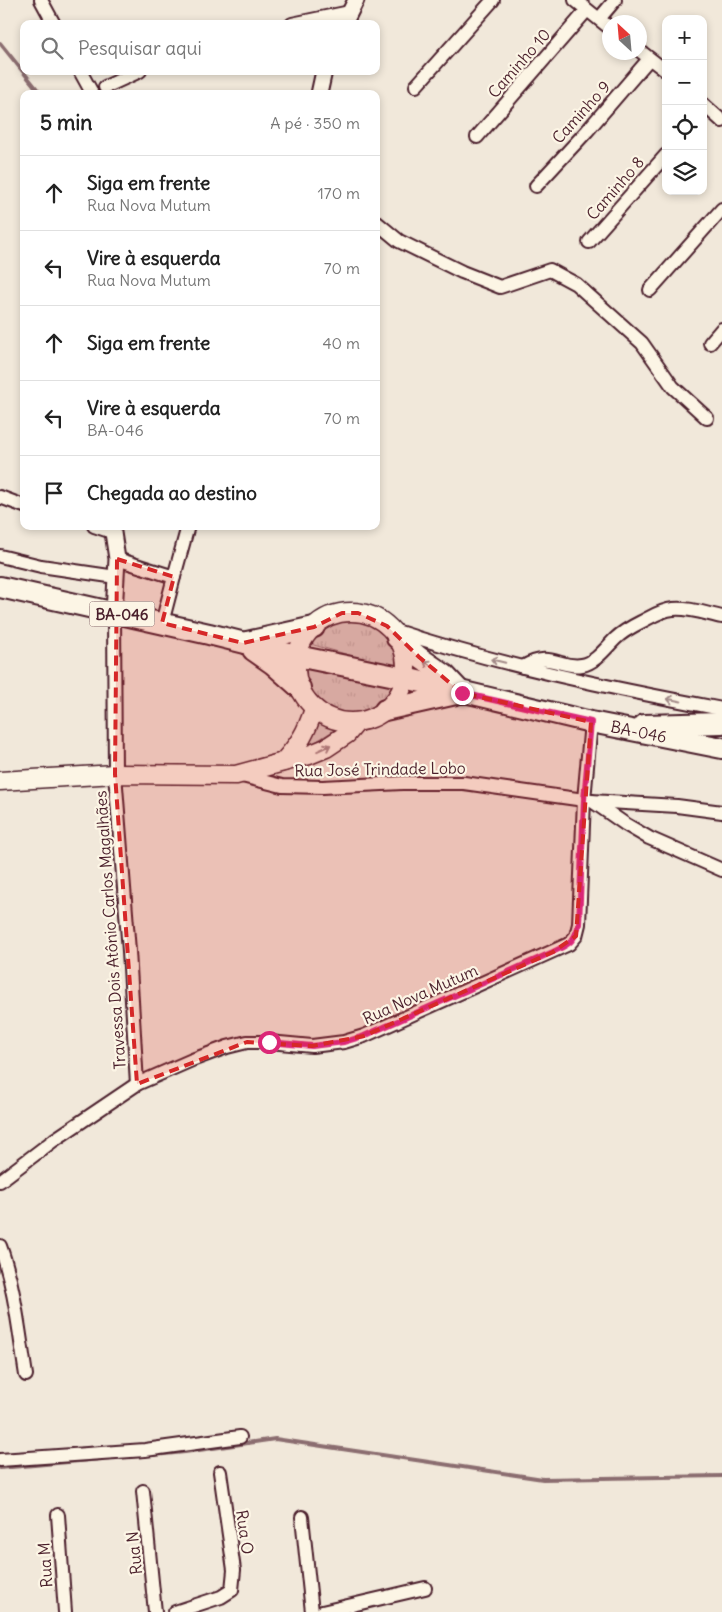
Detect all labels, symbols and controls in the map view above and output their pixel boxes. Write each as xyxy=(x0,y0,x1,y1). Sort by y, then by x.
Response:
north arrow xyxy=(602,15,647,60)
map controls xyxy=(662,15,707,195)
button: + xyxy=(662,15,707,60)
search box xyxy=(20,20,380,75)
street label: Caminho 10 xyxy=(483,24,555,102)
icon: search xyxy=(38,34,66,62)
text: Pesquisar aqui xyxy=(78,36,202,60)
button: − xyxy=(662,60,707,105)
street label: Caminho 9 xyxy=(548,76,614,148)
button: locate xyxy=(662,105,707,150)
text: 5 min xyxy=(40,109,92,136)
text: A pé · 350 m xyxy=(270,113,360,133)
button: layers xyxy=(662,150,707,195)
street label: Caminho 8 xyxy=(582,152,648,224)
text: Siga em frente xyxy=(87,171,210,195)
icon: ahead xyxy=(40,179,68,207)
text: 170 m xyxy=(317,183,360,203)
text: Rua Nova Mutum xyxy=(87,195,211,215)
text: Vire à esquerda xyxy=(87,246,221,270)
icon: left xyxy=(40,254,68,282)
text: 70 m xyxy=(324,258,360,278)
text: Rua Nova Mutum xyxy=(87,270,211,290)
icon: ahead xyxy=(40,329,68,357)
text: Siga em frente xyxy=(87,331,210,355)
text: 40 m xyxy=(322,333,360,353)
text: Vire à esquerda xyxy=(87,396,221,420)
icon: left xyxy=(40,404,68,432)
text: 70 m xyxy=(324,408,360,428)
text: BA-046 xyxy=(87,420,144,440)
icon: arrive xyxy=(40,479,68,507)
text: Chegada ao destino xyxy=(87,481,257,505)
road number: BA-046 xyxy=(90,602,154,626)
one-way arrow xyxy=(491,656,507,666)
one-way arrow xyxy=(423,660,437,670)
route end xyxy=(451,682,474,705)
one-way arrow xyxy=(667,695,683,705)
street label: BA-046 xyxy=(609,716,669,747)
one-way arrow xyxy=(316,743,331,753)
street label: Rua José Trindade Lobo xyxy=(294,758,466,780)
street label: Travessa Dois Atônio Carlos Magalhães xyxy=(90,790,130,1070)
street label: Rua Nova Mutum xyxy=(359,960,481,1028)
route start xyxy=(258,1031,281,1054)
street label: Rua O xyxy=(232,1508,258,1556)
street label: Rua N xyxy=(122,1530,146,1576)
street label: Rua M xyxy=(33,1542,57,1588)

